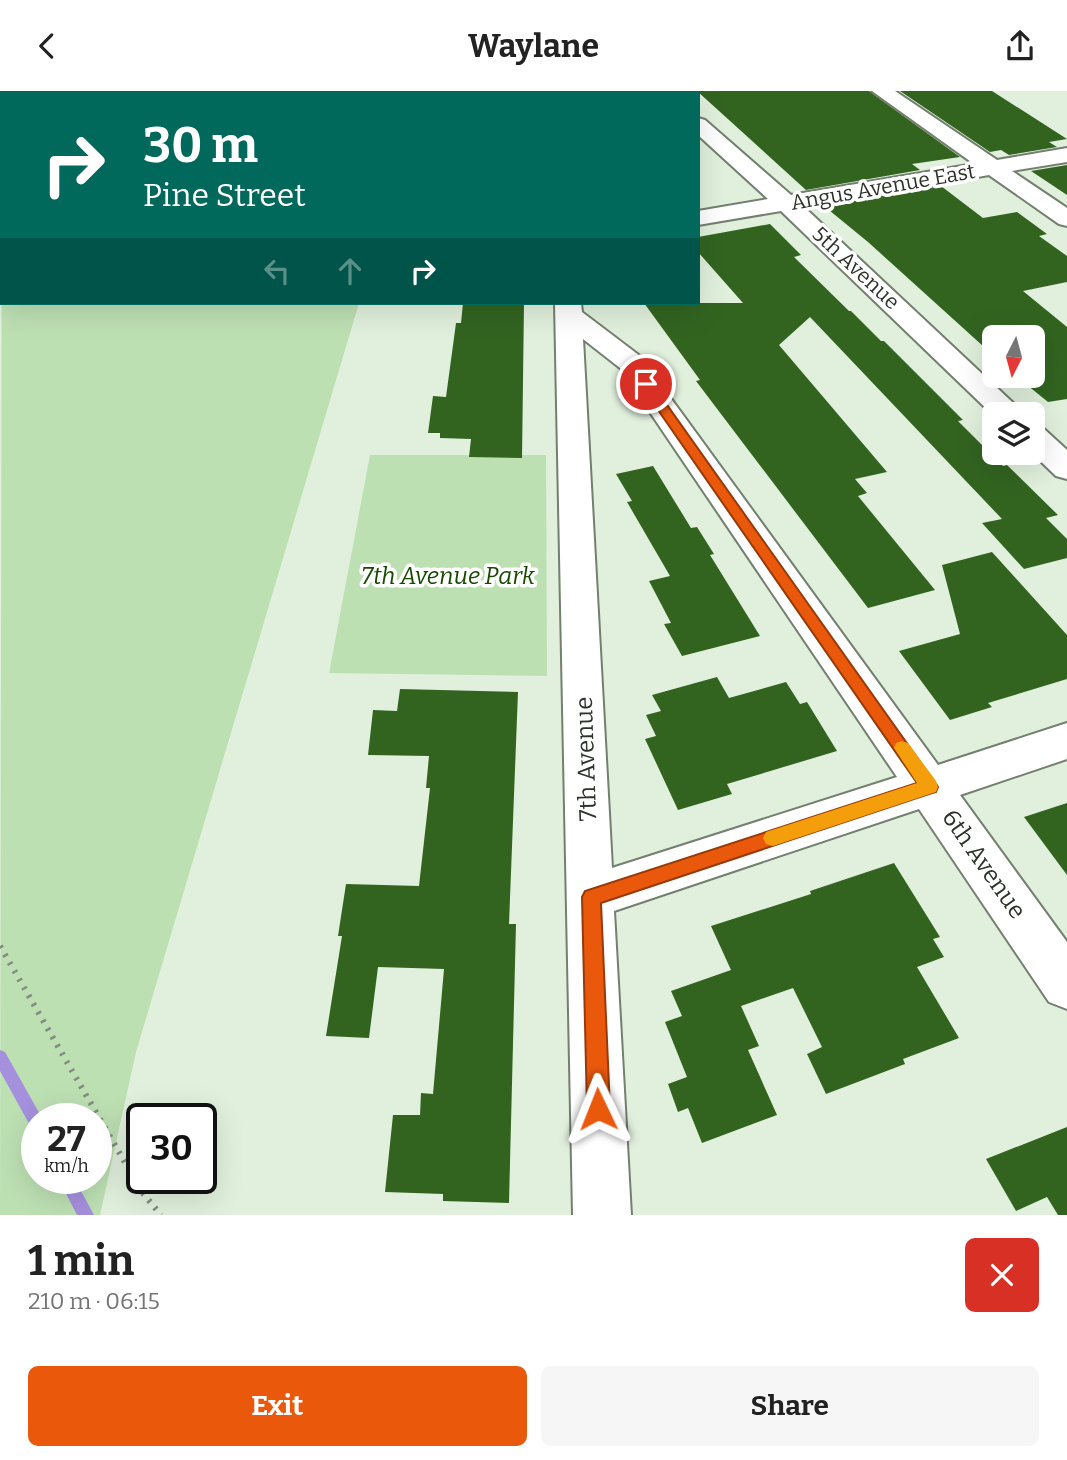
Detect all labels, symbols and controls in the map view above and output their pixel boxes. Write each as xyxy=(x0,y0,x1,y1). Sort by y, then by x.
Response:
icon: back xyxy=(28,27,66,65)
text: Waylane xyxy=(468,27,599,65)
icon: share xyxy=(1001,27,1039,65)
text: 30 m xyxy=(143,116,258,175)
icon: right xyxy=(28,119,119,210)
street label: Angus Avenue East xyxy=(789,158,978,216)
text: Pine Street xyxy=(143,176,306,214)
street label: 5th Avenue xyxy=(807,221,905,315)
icon: left xyxy=(258,252,296,290)
icon: ahead xyxy=(331,252,369,290)
icon: right xyxy=(404,252,442,290)
north arrow xyxy=(982,325,1045,389)
map controls xyxy=(982,325,1045,465)
pin xyxy=(616,354,676,414)
icon: arrive xyxy=(627,365,665,403)
button: layers xyxy=(982,402,1045,465)
park label: 7th Avenue Park xyxy=(361,562,536,590)
street label: 7th Avenue xyxy=(570,696,602,822)
street label: 6th Avenue xyxy=(936,804,1032,924)
position arrow xyxy=(561,1072,635,1146)
speed limit sign: 30 xyxy=(126,1103,217,1194)
text: 27 xyxy=(47,1118,86,1160)
text: km/h xyxy=(44,1155,89,1177)
text: 1 min xyxy=(28,1236,134,1286)
button: close xyxy=(965,1238,1039,1312)
text: 210 m · 06:15 xyxy=(28,1287,160,1315)
button: Exit xyxy=(28,1366,527,1446)
button: Share xyxy=(541,1366,1039,1446)

